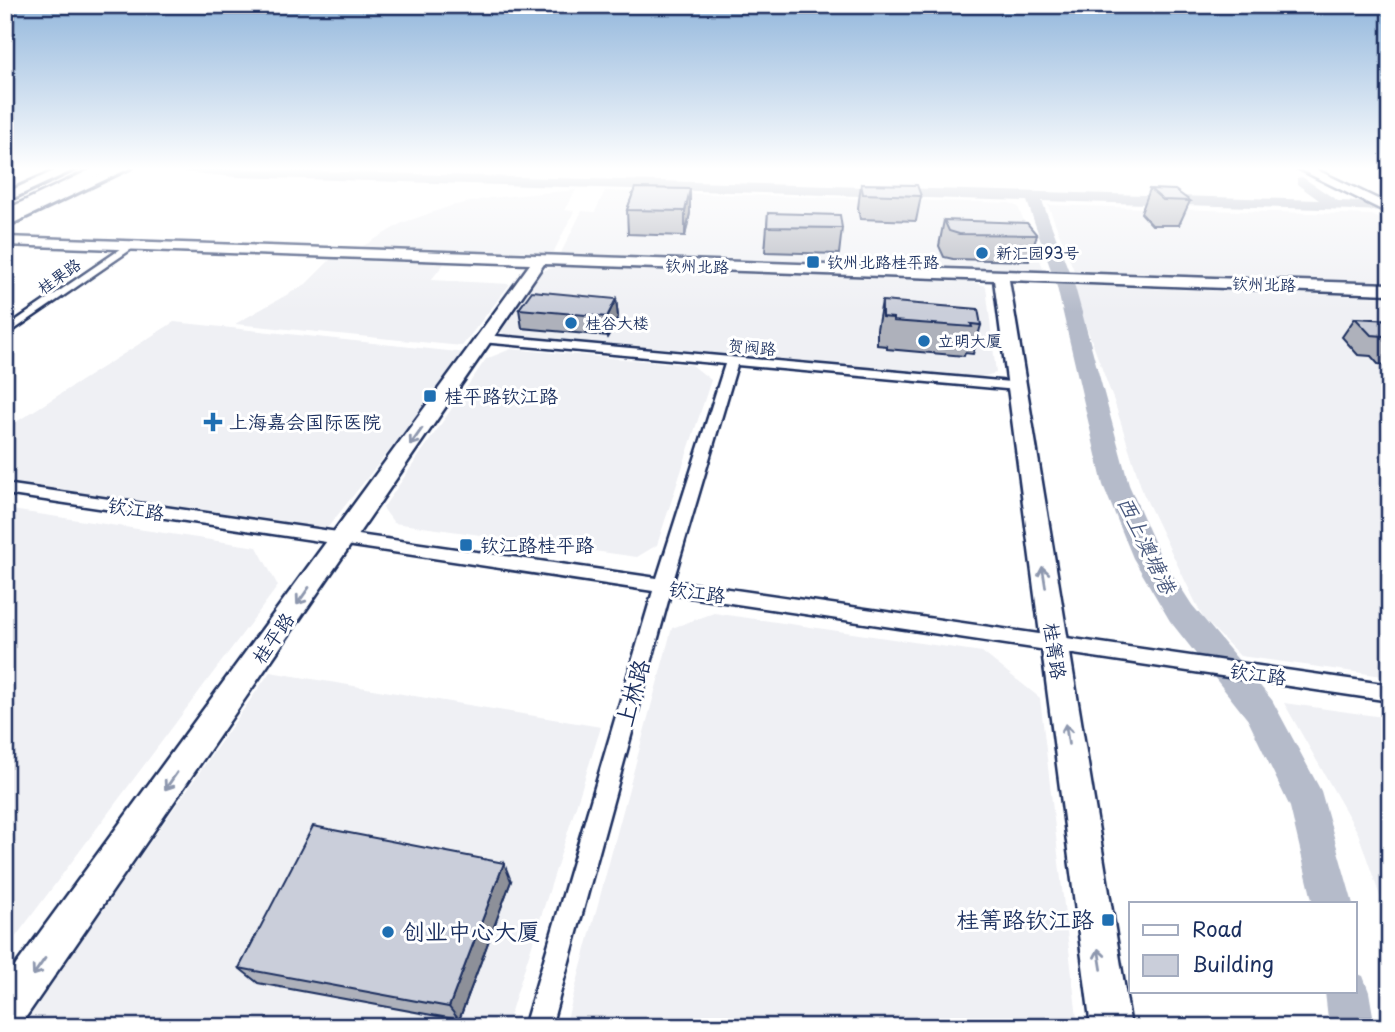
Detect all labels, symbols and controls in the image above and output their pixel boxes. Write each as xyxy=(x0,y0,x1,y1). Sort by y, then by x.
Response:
place label: 新汇园93号 xyxy=(996,240,1079,264)
marker: 新汇园93号 xyxy=(974,245,990,261)
place label: 钦州北路桂平路 xyxy=(827,249,939,273)
street label: 桂果路 xyxy=(32,252,85,299)
street label: 钦州北路 xyxy=(665,252,729,278)
marker: 钦州北路桂平路 xyxy=(805,254,821,270)
street label: 钦州北路 xyxy=(1232,270,1296,296)
place label: 桂谷大楼 xyxy=(585,310,649,334)
marker: 桂谷大楼 xyxy=(563,315,579,331)
place label: 立明大厦 xyxy=(938,328,1002,352)
street label: 贺阀路 xyxy=(727,332,777,360)
marker: 立明大厦 xyxy=(916,333,932,349)
place label: 桂平路钦江路 xyxy=(444,381,558,409)
marker: 桂平路钦江路 xyxy=(422,388,438,404)
place label: 上海嘉会国际医院 xyxy=(229,407,381,435)
marker: 上海嘉会国际医院 xyxy=(203,412,223,432)
one-way arrow xyxy=(409,427,423,446)
street label: 钦江路 xyxy=(106,490,167,526)
water label: 西上澳塘港 xyxy=(1110,490,1186,600)
place label: 钦江路桂平路 xyxy=(480,530,594,558)
marker: 钦江路桂平路 xyxy=(458,537,474,553)
one-way arrow xyxy=(1037,566,1050,589)
street label: 钦江路 xyxy=(667,573,727,609)
one-way arrow xyxy=(296,586,310,605)
street label: 桂平路 xyxy=(244,606,300,669)
street label: 桂箐路 xyxy=(1038,621,1074,681)
street label: 上林路 xyxy=(605,655,658,731)
street label: 钦江路 xyxy=(1228,655,1288,691)
one-way arrow xyxy=(1061,723,1074,746)
one-way arrow xyxy=(164,771,178,790)
place label: 桂箐路钦江路 xyxy=(956,901,1094,936)
legend xyxy=(1129,902,1356,993)
marker: 桂箐路钦江路 xyxy=(1100,912,1116,928)
text: Road xyxy=(1192,912,1243,944)
place label: 创业中心大厦 xyxy=(402,913,540,948)
marker: 创业中心大厦 xyxy=(380,924,396,940)
text: Building xyxy=(1192,947,1274,979)
one-way arrow xyxy=(1093,948,1106,971)
one-way arrow xyxy=(32,957,46,976)

